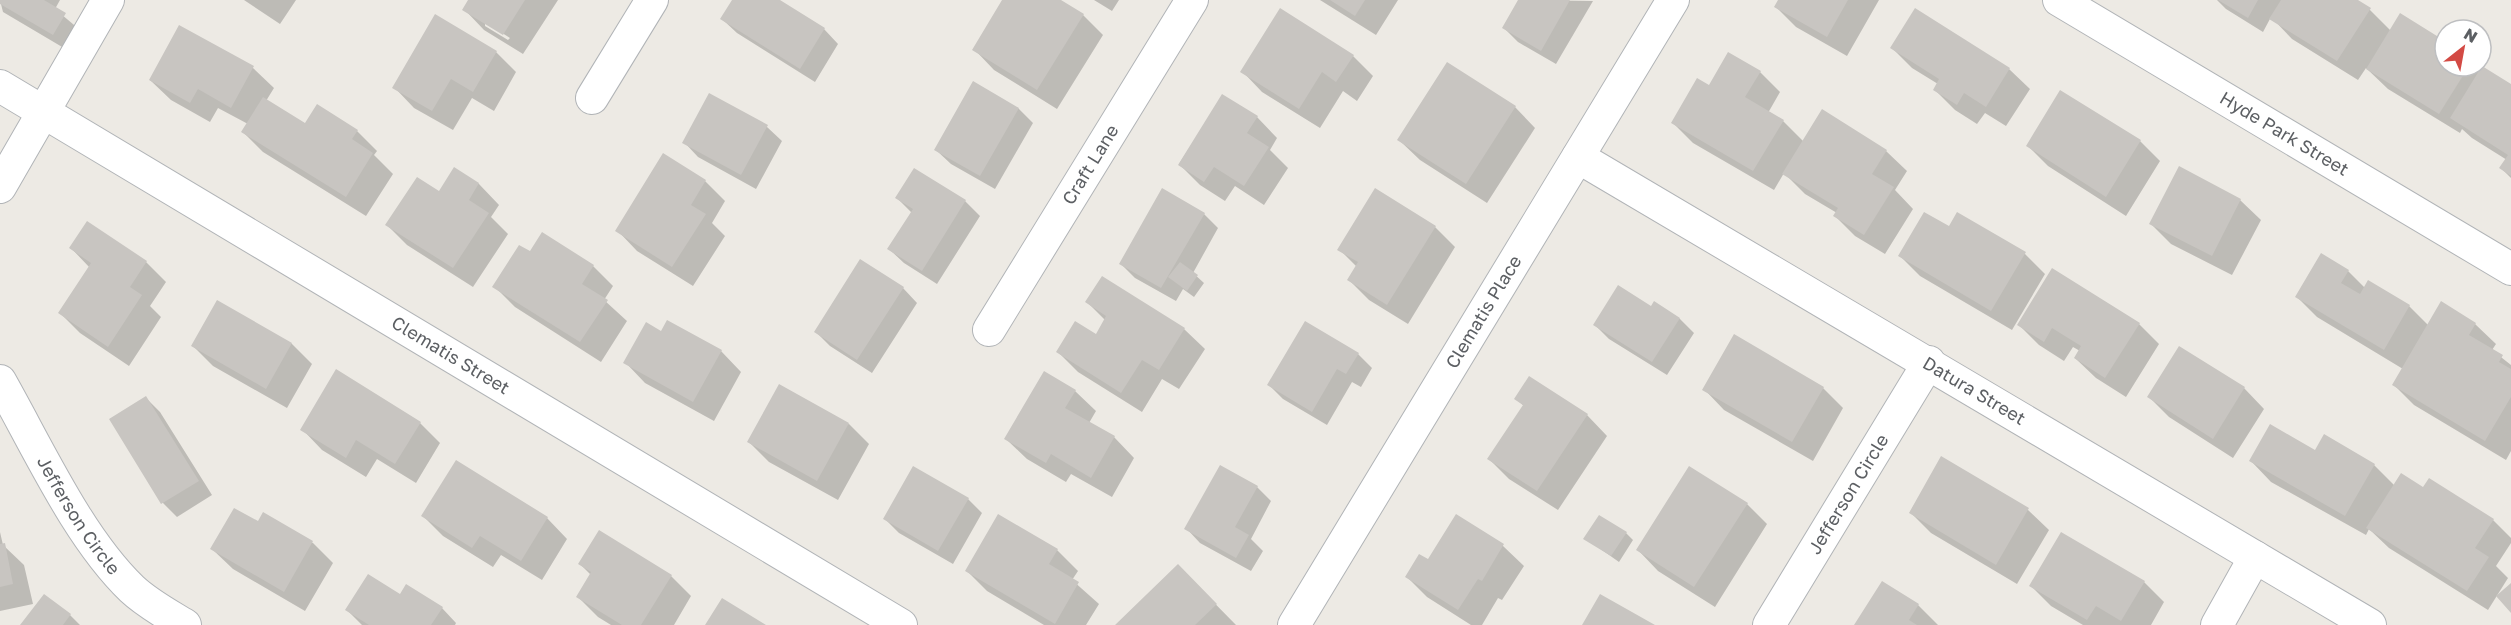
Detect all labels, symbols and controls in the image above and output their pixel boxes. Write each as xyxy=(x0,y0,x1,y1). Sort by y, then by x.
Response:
north arrow xyxy=(2433,18,2493,78)
text: N xyxy=(2460,23,2481,47)
street label: Hyde Park Street xyxy=(2216,86,2353,180)
street label: Craft Lane xyxy=(1057,120,1123,208)
street label: Clematis Place xyxy=(1440,251,1526,372)
street label: Clematis Street xyxy=(388,311,514,398)
street label: Datura Street xyxy=(1919,351,2030,429)
street label: Jefferson Circle xyxy=(1803,430,1893,558)
street label: Jefferson Circle xyxy=(33,452,125,579)

